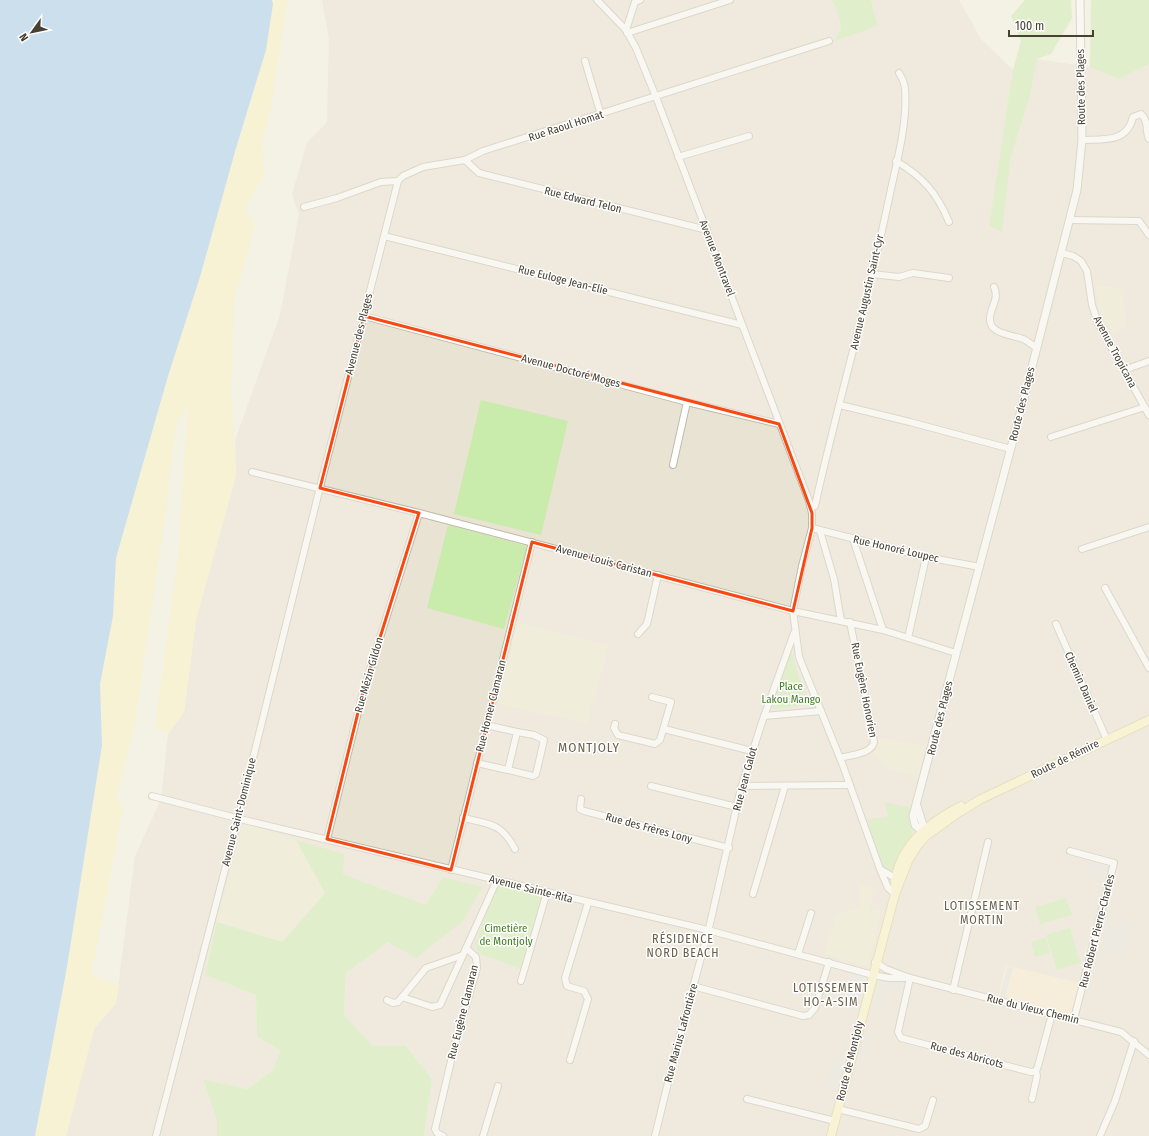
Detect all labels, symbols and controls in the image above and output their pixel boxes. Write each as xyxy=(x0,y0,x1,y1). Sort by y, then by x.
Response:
north arrow xyxy=(12,12,52,52)
scale bar xyxy=(1009,12,1093,38)
text: 100 m xyxy=(1015,19,1044,33)
text: N xyxy=(17,31,31,43)
street label: Route des Plages xyxy=(1074,48,1088,125)
street label: Rue Raoul Homat xyxy=(527,108,605,144)
street label: Rue Edward Telon xyxy=(543,184,623,216)
street label: Avenue Montravel xyxy=(696,218,738,298)
street label: Avenue Augustin Saint-Cyr xyxy=(847,233,887,351)
street label: Rue Euloge Jean-Elie xyxy=(517,263,609,297)
street label: Avenue des Plages xyxy=(343,292,375,376)
street label: Avenue Tropicana xyxy=(1091,314,1139,390)
street label: Avenue Doctoré Moges xyxy=(520,352,622,391)
street label: Route des Plages xyxy=(1006,365,1038,443)
street label: Rue Honoré Loupec xyxy=(852,533,940,565)
street label: Avenue Louis Caristan xyxy=(555,542,653,580)
street label: Rue Mézin Gildon xyxy=(352,636,386,714)
street label: Rue Eugène Honorien xyxy=(848,641,880,739)
street label: Chemin Daniel xyxy=(1062,650,1100,714)
street label: Rue Homer Clamaran xyxy=(473,658,509,754)
street label: Route des Plages xyxy=(924,679,956,757)
park label: Place Lakou Mango xyxy=(761,680,821,706)
street label: Route de Rémire xyxy=(1029,737,1101,781)
district label: MONTJOLY xyxy=(558,740,620,755)
street label: Rue Jean Galot xyxy=(730,745,760,812)
street label: Avenue Saint-Dominique xyxy=(219,756,259,868)
street label: Rue des Frères Lony xyxy=(604,810,694,846)
street label: Avenue Sainte-Rita xyxy=(488,872,574,906)
street label: Rue Robert Pierre-Charles xyxy=(1077,872,1118,989)
district label: LOTISSEMENT MORTIN xyxy=(944,899,1020,927)
park label: Cimetière de Montjoly xyxy=(479,922,533,948)
district label: RÉSIDENCE NORD BEACH xyxy=(647,931,719,960)
street label: Rue Eugène Clamaran xyxy=(445,963,481,1061)
district label: LOTISSEMENT HO-A-SIM xyxy=(793,981,869,1009)
street label: Rue Marius Lafrontière xyxy=(662,982,700,1084)
street label: Rue du Vieux Chemin xyxy=(985,991,1081,1027)
street label: Route de Montjoly xyxy=(834,1020,866,1102)
street label: Rue des Abricots xyxy=(929,1039,1005,1071)

